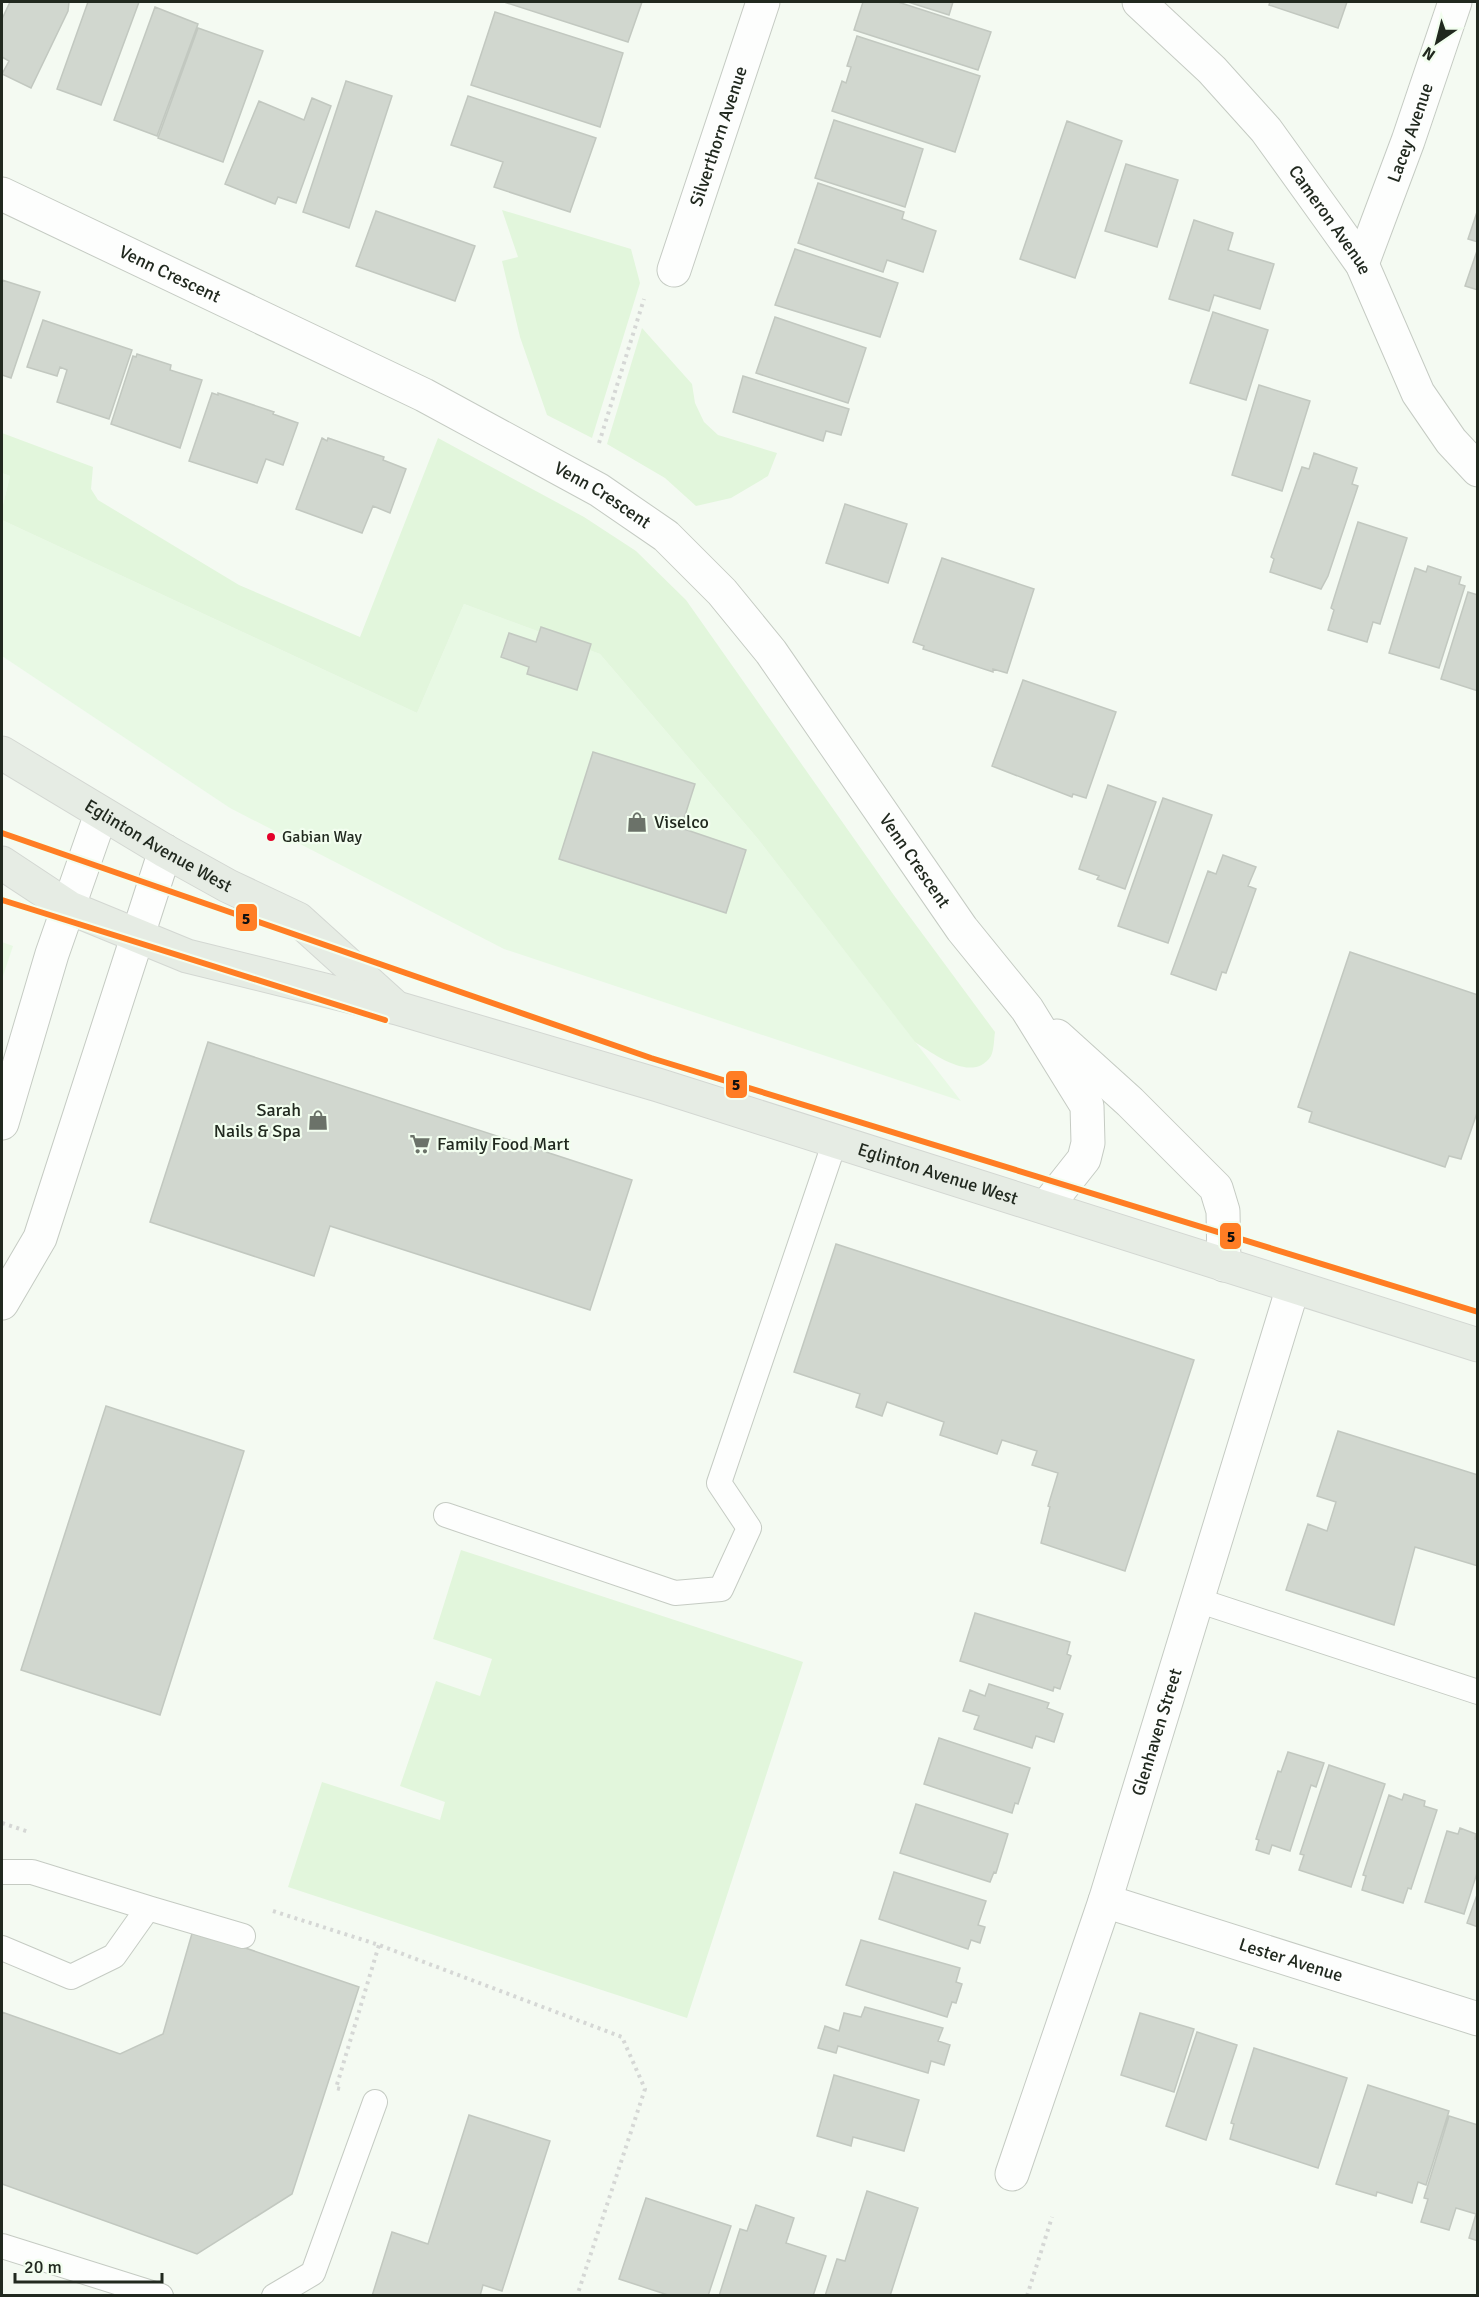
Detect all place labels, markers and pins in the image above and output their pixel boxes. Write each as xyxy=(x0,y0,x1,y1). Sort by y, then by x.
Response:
shop icon: Viselco xyxy=(625,810,649,834)
place label: Viselco xyxy=(654,811,709,833)
place label: Gabian Way xyxy=(282,827,362,847)
marker: Gabian Way xyxy=(265,831,277,843)
place label: Sarah Nails & Spa xyxy=(214,1099,301,1142)
shop icon: Sarah Nails & Spa xyxy=(306,1108,330,1132)
supermarket icon: Family Food Mart xyxy=(408,1132,432,1156)
place label: Family Food Mart xyxy=(437,1133,570,1155)

